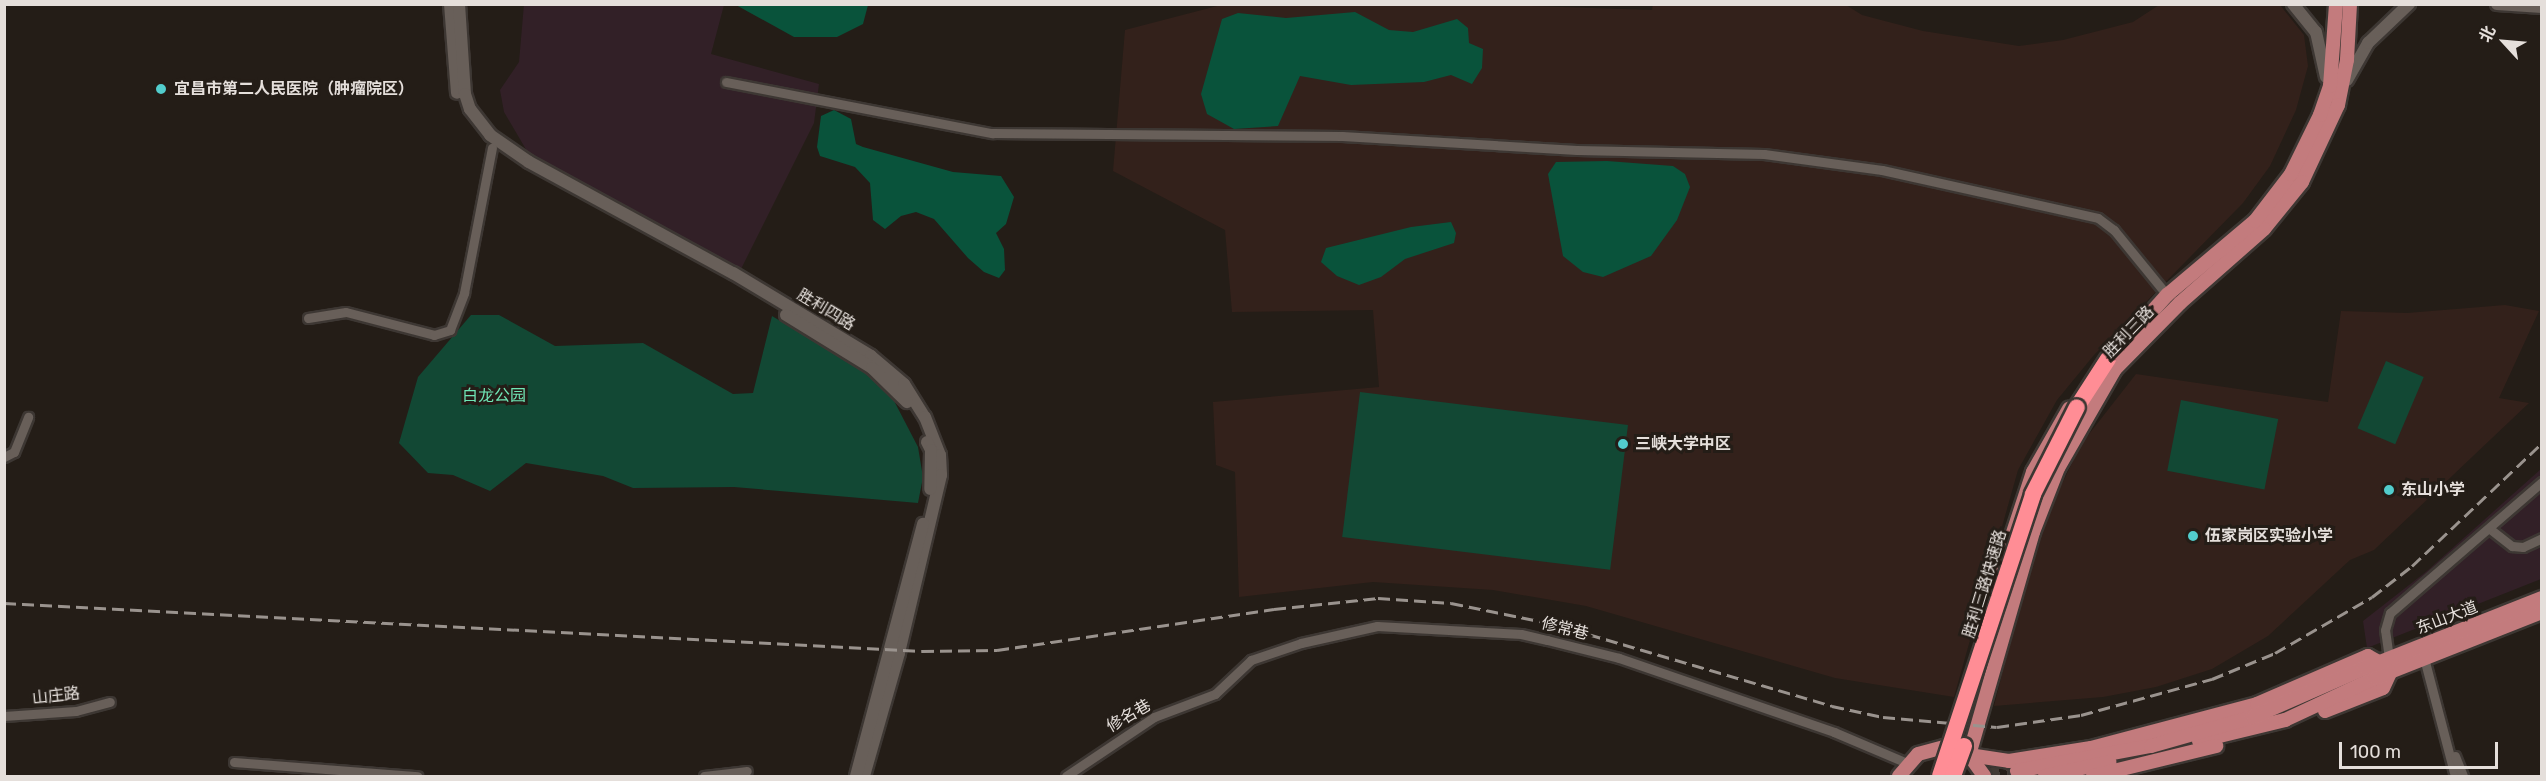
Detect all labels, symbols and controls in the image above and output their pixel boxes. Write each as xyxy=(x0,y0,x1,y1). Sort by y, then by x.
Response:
north arrow xyxy=(2474,12,2534,72)
text: 北 xyxy=(2475,23,2499,45)
place label: 宜昌市第二人民医院（肿瘤院区） xyxy=(174,79,414,99)
marker: 宜昌市第二人民医院（肿瘤院区） xyxy=(152,80,170,98)
street label: 胜利四路 xyxy=(794,285,858,335)
street label: 胜利三路 xyxy=(2100,302,2158,362)
park label: 白龙公园 xyxy=(462,386,526,406)
place label: 三峡大学中区 xyxy=(1635,434,1731,454)
marker: 三峡大学中区 xyxy=(1616,437,1630,451)
place label: 东山小学 xyxy=(2401,480,2465,500)
marker: 东山小学 xyxy=(2382,483,2396,497)
place label: 伍家岗区实验小学 xyxy=(2205,526,2333,546)
street label: 胜利三路快速路 xyxy=(1959,528,2011,640)
marker: 伍家岗区实验小学 xyxy=(2186,529,2200,543)
street label: 东山大道 xyxy=(2414,598,2480,638)
street label: 修常巷 xyxy=(1539,614,1591,644)
street label: 山庄路 xyxy=(31,684,81,708)
street label: 修名巷 xyxy=(1103,696,1155,736)
scale bar xyxy=(2342,730,2501,768)
text: 100 m xyxy=(2350,741,2401,763)

